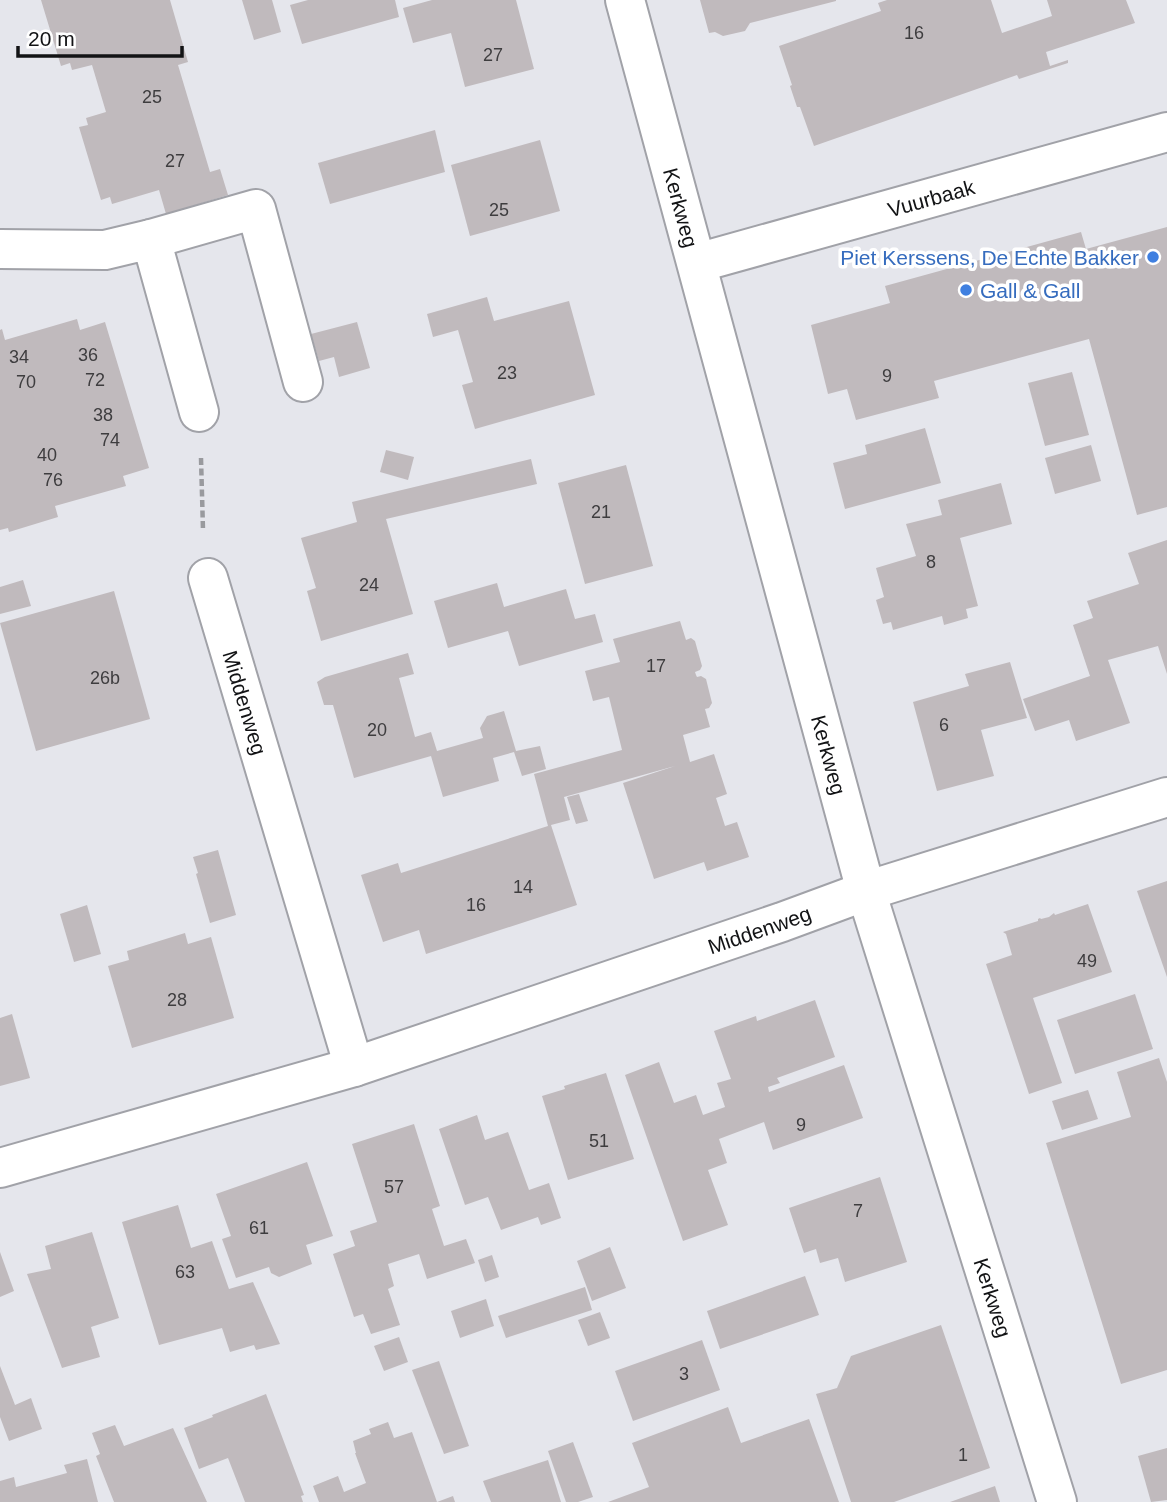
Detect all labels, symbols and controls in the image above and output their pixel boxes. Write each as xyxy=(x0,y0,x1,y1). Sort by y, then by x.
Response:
scale bar xyxy=(18,14,182,58)
house number: 16 xyxy=(904,23,924,43)
text: 20 m xyxy=(28,27,75,50)
house number: 27 xyxy=(483,45,503,65)
house number: 25 xyxy=(142,87,162,107)
house number: 27 xyxy=(165,151,185,171)
street label: Kerkweg xyxy=(659,165,703,250)
street label: Vuurbaak xyxy=(885,175,978,221)
house number: 25 xyxy=(489,200,509,220)
place label: Piet Kerssens, De Echte Bakker xyxy=(840,246,1139,269)
marker: Piet Kerssens, De Echte Bakker xyxy=(1145,249,1161,265)
place label: Gall & Gall xyxy=(980,279,1080,302)
marker: Gall & Gall xyxy=(958,282,974,298)
house number: 36 xyxy=(78,345,98,365)
house number: 34 xyxy=(9,347,29,367)
house number: 23 xyxy=(497,363,517,383)
house number: 9 xyxy=(882,366,892,386)
house number: 72 xyxy=(85,370,105,390)
house number: 70 xyxy=(16,372,36,392)
house number: 38 xyxy=(93,405,113,425)
house number: 74 xyxy=(100,430,120,450)
house number: 40 xyxy=(37,445,57,465)
house number: 76 xyxy=(43,470,63,490)
house number: 21 xyxy=(591,502,611,522)
house number: 8 xyxy=(926,552,936,572)
house number: 24 xyxy=(359,575,379,595)
street label: Middenweg xyxy=(219,648,272,757)
house number: 17 xyxy=(646,656,666,676)
house number: 26b xyxy=(90,668,120,688)
street label: Kerkweg xyxy=(807,712,851,797)
house number: 6 xyxy=(939,715,949,735)
house number: 20 xyxy=(367,720,387,740)
house number: 14 xyxy=(513,877,533,897)
house number: 16 xyxy=(466,895,486,915)
street label: Middenweg xyxy=(705,901,814,958)
house number: 49 xyxy=(1077,951,1097,971)
house number: 28 xyxy=(167,990,187,1010)
house number: 9 xyxy=(796,1115,806,1135)
house number: 51 xyxy=(589,1131,609,1151)
house number: 57 xyxy=(384,1177,404,1197)
house number: 7 xyxy=(853,1201,863,1221)
house number: 61 xyxy=(249,1218,269,1238)
street label: Kerkweg xyxy=(970,1255,1016,1340)
house number: 63 xyxy=(175,1262,195,1282)
house number: 3 xyxy=(679,1364,689,1384)
house number: 1 xyxy=(958,1445,968,1465)

